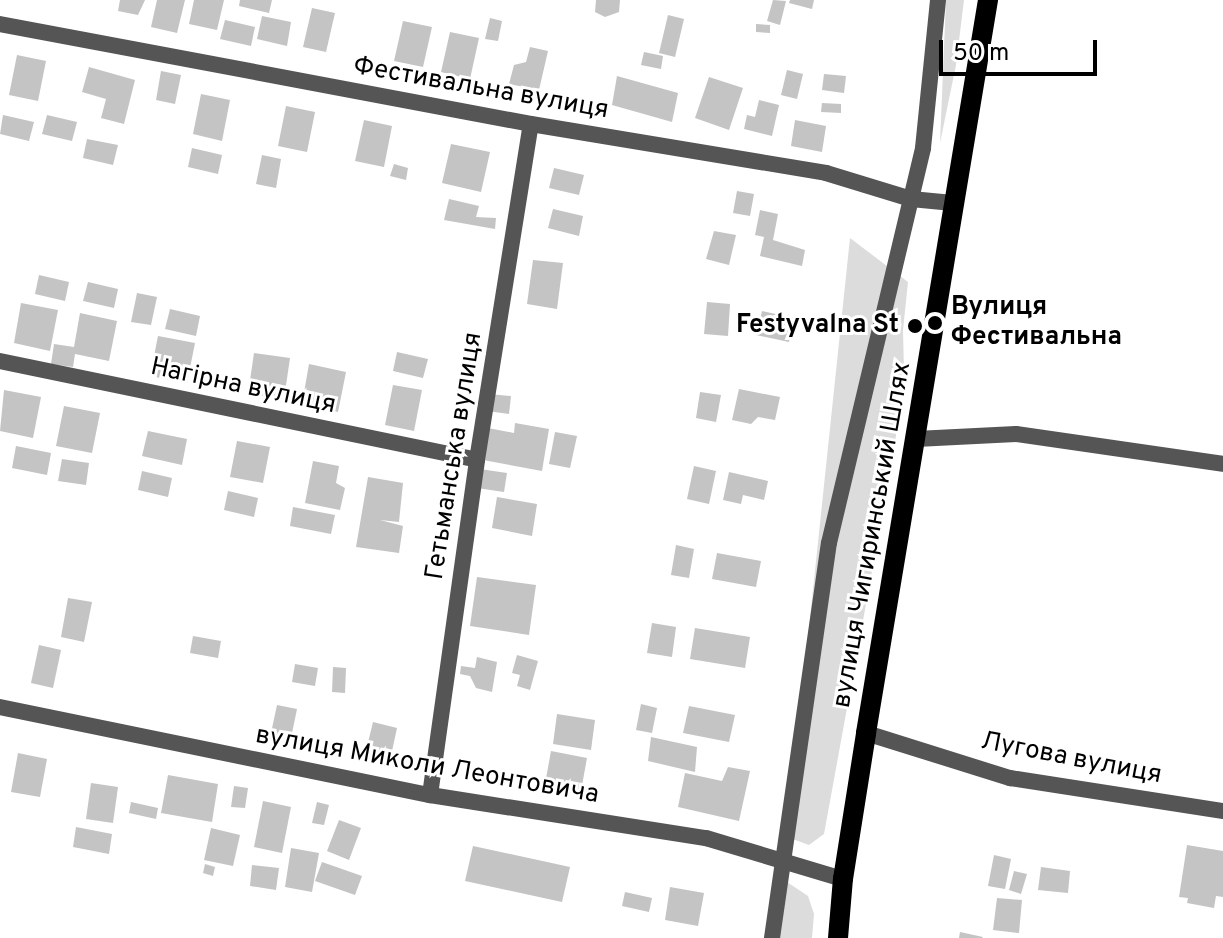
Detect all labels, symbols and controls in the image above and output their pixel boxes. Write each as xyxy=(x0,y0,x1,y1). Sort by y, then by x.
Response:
scale bar xyxy=(943,24,1101,74)
text: 50 m xyxy=(953,39,1009,69)
street label: Фестивальна вулиця xyxy=(351,51,611,127)
place label: Вулиця Фестивальна xyxy=(951,292,1122,354)
place label: Festyvalna St xyxy=(736,310,899,342)
marker: Вулиця Фестивальна xyxy=(926,314,944,332)
marker: Festyvalna St xyxy=(906,317,924,335)
street label: Гетьманська вулиця xyxy=(420,330,490,582)
street label: Нагірна вулиця xyxy=(147,352,339,422)
street label: вулиця Чигиринський Шлях xyxy=(827,360,919,710)
street label: вулиця Миколи Леонтовича xyxy=(253,720,601,812)
street label: Лугова вулиця xyxy=(978,726,1164,792)

